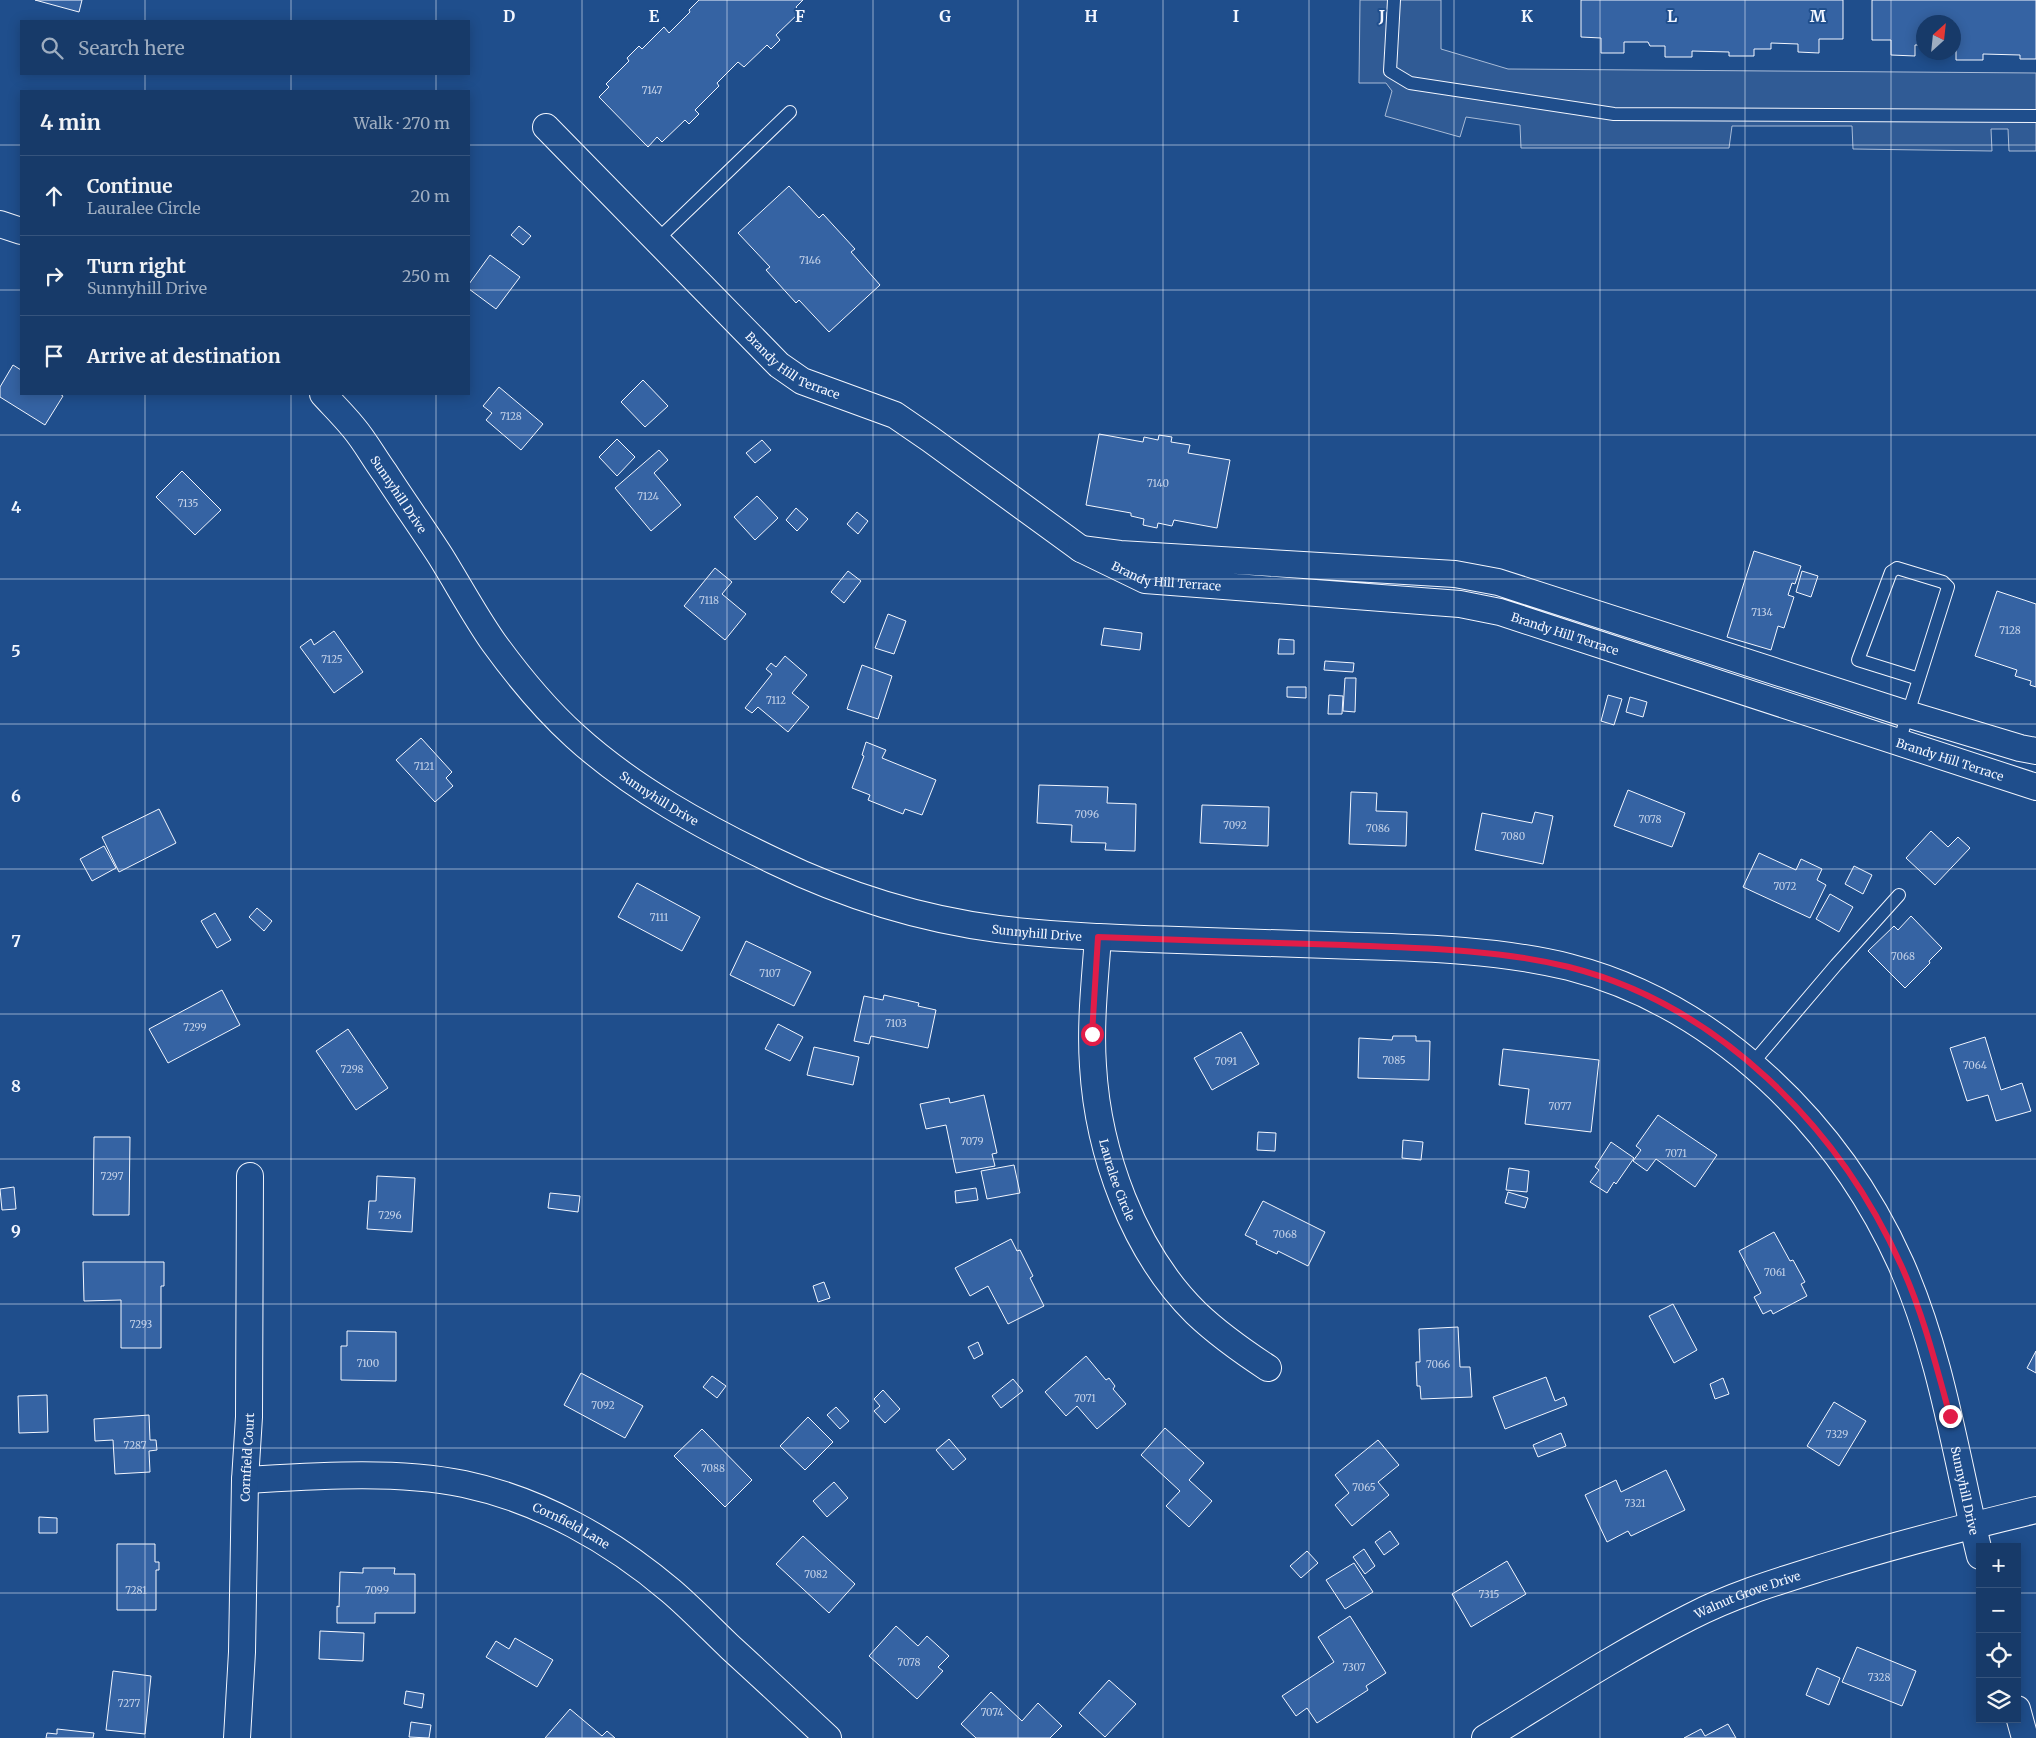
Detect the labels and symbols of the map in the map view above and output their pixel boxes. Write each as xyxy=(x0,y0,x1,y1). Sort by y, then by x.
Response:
text: D xyxy=(503,6,515,26)
text: E xyxy=(649,6,660,26)
text: F xyxy=(795,6,805,26)
text: G xyxy=(939,6,951,26)
text: H xyxy=(1084,6,1098,26)
text: I xyxy=(1233,6,1239,26)
text: J xyxy=(1378,6,1385,26)
text: K xyxy=(1521,6,1533,26)
text: L xyxy=(1667,6,1677,26)
text: M xyxy=(1810,6,1827,26)
north arrow xyxy=(1916,15,1961,60)
house number: 7147 xyxy=(642,84,662,97)
house number: 7146 xyxy=(799,254,821,267)
street label: Brandy Hill Terrace xyxy=(743,328,842,402)
house number: 7128 xyxy=(500,410,522,423)
street label: Sunnyhill Drive xyxy=(368,453,430,536)
house number: 7140 xyxy=(1147,477,1169,490)
house number: 7124 xyxy=(637,490,659,503)
text: 4 xyxy=(11,497,21,517)
house number: 7135 xyxy=(178,497,199,510)
street label: Brandy Hill Terrace xyxy=(1109,558,1222,593)
house number: 7118 xyxy=(699,594,719,607)
house number: 7134 xyxy=(1751,606,1773,619)
street label: Brandy Hill Terrace xyxy=(1509,609,1621,658)
house number: 7128 xyxy=(1999,624,2021,637)
text: 5 xyxy=(11,641,21,661)
house number: 7125 xyxy=(321,653,343,666)
house number: 7112 xyxy=(766,694,786,707)
street label: Brandy Hill Terrace xyxy=(1894,734,2006,783)
house number: 7121 xyxy=(414,760,434,773)
street label: Sunnyhill Drive xyxy=(617,767,701,828)
text: 6 xyxy=(11,786,21,806)
house number: 7096 xyxy=(1075,808,1099,821)
house number: 7078 xyxy=(1638,813,1662,826)
house number: 7092 xyxy=(1223,819,1247,832)
house number: 7086 xyxy=(1366,822,1390,835)
house number: 7080 xyxy=(1501,830,1525,843)
house number: 7072 xyxy=(1773,880,1797,893)
house number: 7111 xyxy=(650,911,669,924)
street label: Sunnyhill Drive xyxy=(991,921,1082,944)
text: 7 xyxy=(11,931,21,951)
house number: 7068 xyxy=(1891,950,1915,963)
house number: 7107 xyxy=(759,967,781,980)
house number: 7103 xyxy=(885,1017,907,1030)
house number: 7299 xyxy=(183,1021,207,1034)
route start xyxy=(1081,1023,1104,1046)
house number: 7085 xyxy=(1382,1054,1406,1067)
house number: 7091 xyxy=(1215,1055,1237,1068)
house number: 7064 xyxy=(1963,1059,1987,1072)
house number: 7298 xyxy=(340,1063,364,1076)
text: 8 xyxy=(11,1076,21,1096)
house number: 7077 xyxy=(1549,1100,1572,1113)
house number: 7079 xyxy=(960,1135,984,1148)
street label: Lauralee Circle xyxy=(1097,1137,1139,1223)
house number: 7071 xyxy=(1665,1147,1687,1160)
house number: 7297 xyxy=(101,1170,124,1183)
house number: 7296 xyxy=(378,1209,402,1222)
text: 9 xyxy=(11,1221,21,1241)
house number: 7068 xyxy=(1273,1228,1297,1241)
house number: 7061 xyxy=(1764,1266,1786,1279)
house number: 7293 xyxy=(130,1318,153,1331)
house number: 7100 xyxy=(357,1357,379,1370)
house number: 7066 xyxy=(1426,1358,1450,1371)
house number: 7071 xyxy=(1074,1392,1096,1405)
house number: 7092 xyxy=(591,1399,615,1412)
route end xyxy=(1939,1405,1962,1428)
street label: Cornfield Court xyxy=(237,1413,257,1502)
house number: 7329 xyxy=(1826,1428,1848,1441)
house number: 7287 xyxy=(124,1439,147,1452)
street label: Sunnyhill Drive xyxy=(1948,1445,1982,1536)
house number: 7088 xyxy=(701,1462,725,1475)
house number: 7065 xyxy=(1352,1481,1376,1494)
house number: 7321 xyxy=(1624,1497,1646,1510)
street label: Cornfield Lane xyxy=(530,1499,613,1551)
street label: Walnut Grove Drive xyxy=(1691,1567,1802,1621)
house number: 7082 xyxy=(804,1568,828,1581)
house number: 7281 xyxy=(125,1584,147,1597)
house number: 7099 xyxy=(365,1584,389,1597)
house number: 7315 xyxy=(1479,1588,1500,1601)
house number: 7078 xyxy=(897,1656,921,1669)
house number: 7307 xyxy=(1342,1661,1366,1674)
house number: 7328 xyxy=(1868,1671,1890,1684)
house number: 7277 xyxy=(118,1697,141,1710)
house number: 7074 xyxy=(981,1706,1003,1719)

